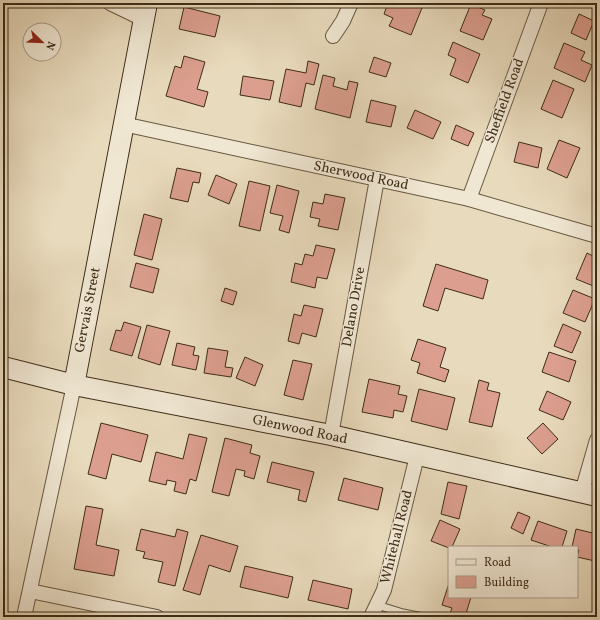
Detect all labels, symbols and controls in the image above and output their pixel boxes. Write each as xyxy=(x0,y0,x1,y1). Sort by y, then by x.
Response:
north arrow xyxy=(22,22,62,62)
text: N xyxy=(41,39,58,52)
street label: Sheffield Road xyxy=(481,56,529,146)
street label: Sherwood Road xyxy=(312,157,410,195)
street label: Delano Drive xyxy=(338,265,370,348)
street label: Gervais Street xyxy=(70,266,106,354)
street label: Glenwood Road xyxy=(251,411,349,449)
street label: Whitehall Road xyxy=(376,488,418,586)
legend xyxy=(448,546,578,598)
text: Road xyxy=(484,555,511,571)
text: Building xyxy=(484,575,529,591)

